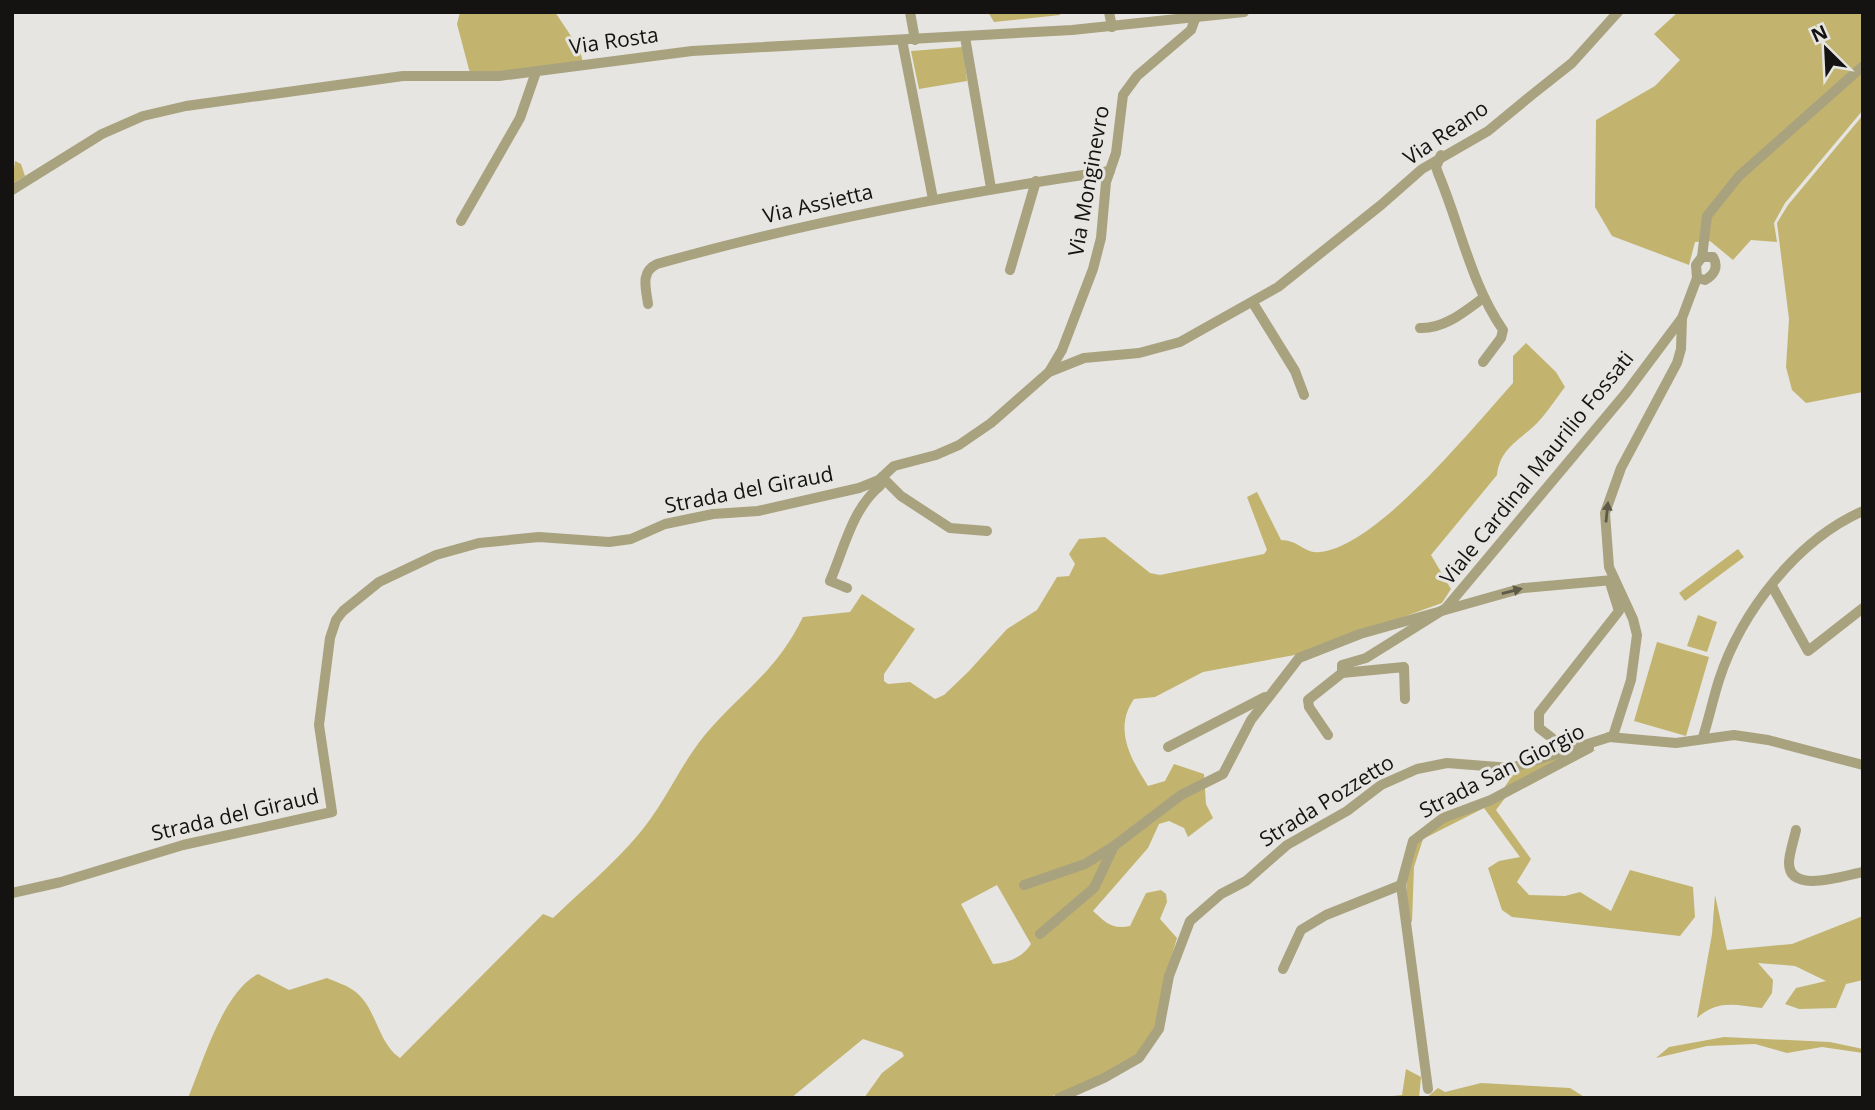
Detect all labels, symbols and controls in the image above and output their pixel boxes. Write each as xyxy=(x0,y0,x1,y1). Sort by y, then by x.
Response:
north arrow xyxy=(1791,14,1861,84)
text: N xyxy=(1807,18,1831,48)
street label: Via Rosta xyxy=(567,20,660,60)
street label: Via Reano xyxy=(1397,93,1493,171)
street label: Via Monginevro xyxy=(1061,103,1115,258)
street label: Via Assietta xyxy=(760,177,875,229)
street label: Viale Cardinal Maurilio Fossati xyxy=(1433,345,1639,590)
street label: Strada del Giraud xyxy=(662,459,835,519)
one-way arrow xyxy=(1601,501,1612,523)
one-way arrow xyxy=(1501,585,1523,596)
street label: Strada San Giorgio xyxy=(1414,716,1589,824)
street label: Strada Pozzetto xyxy=(1254,748,1399,853)
street label: Strada del Giraud xyxy=(148,781,321,847)

